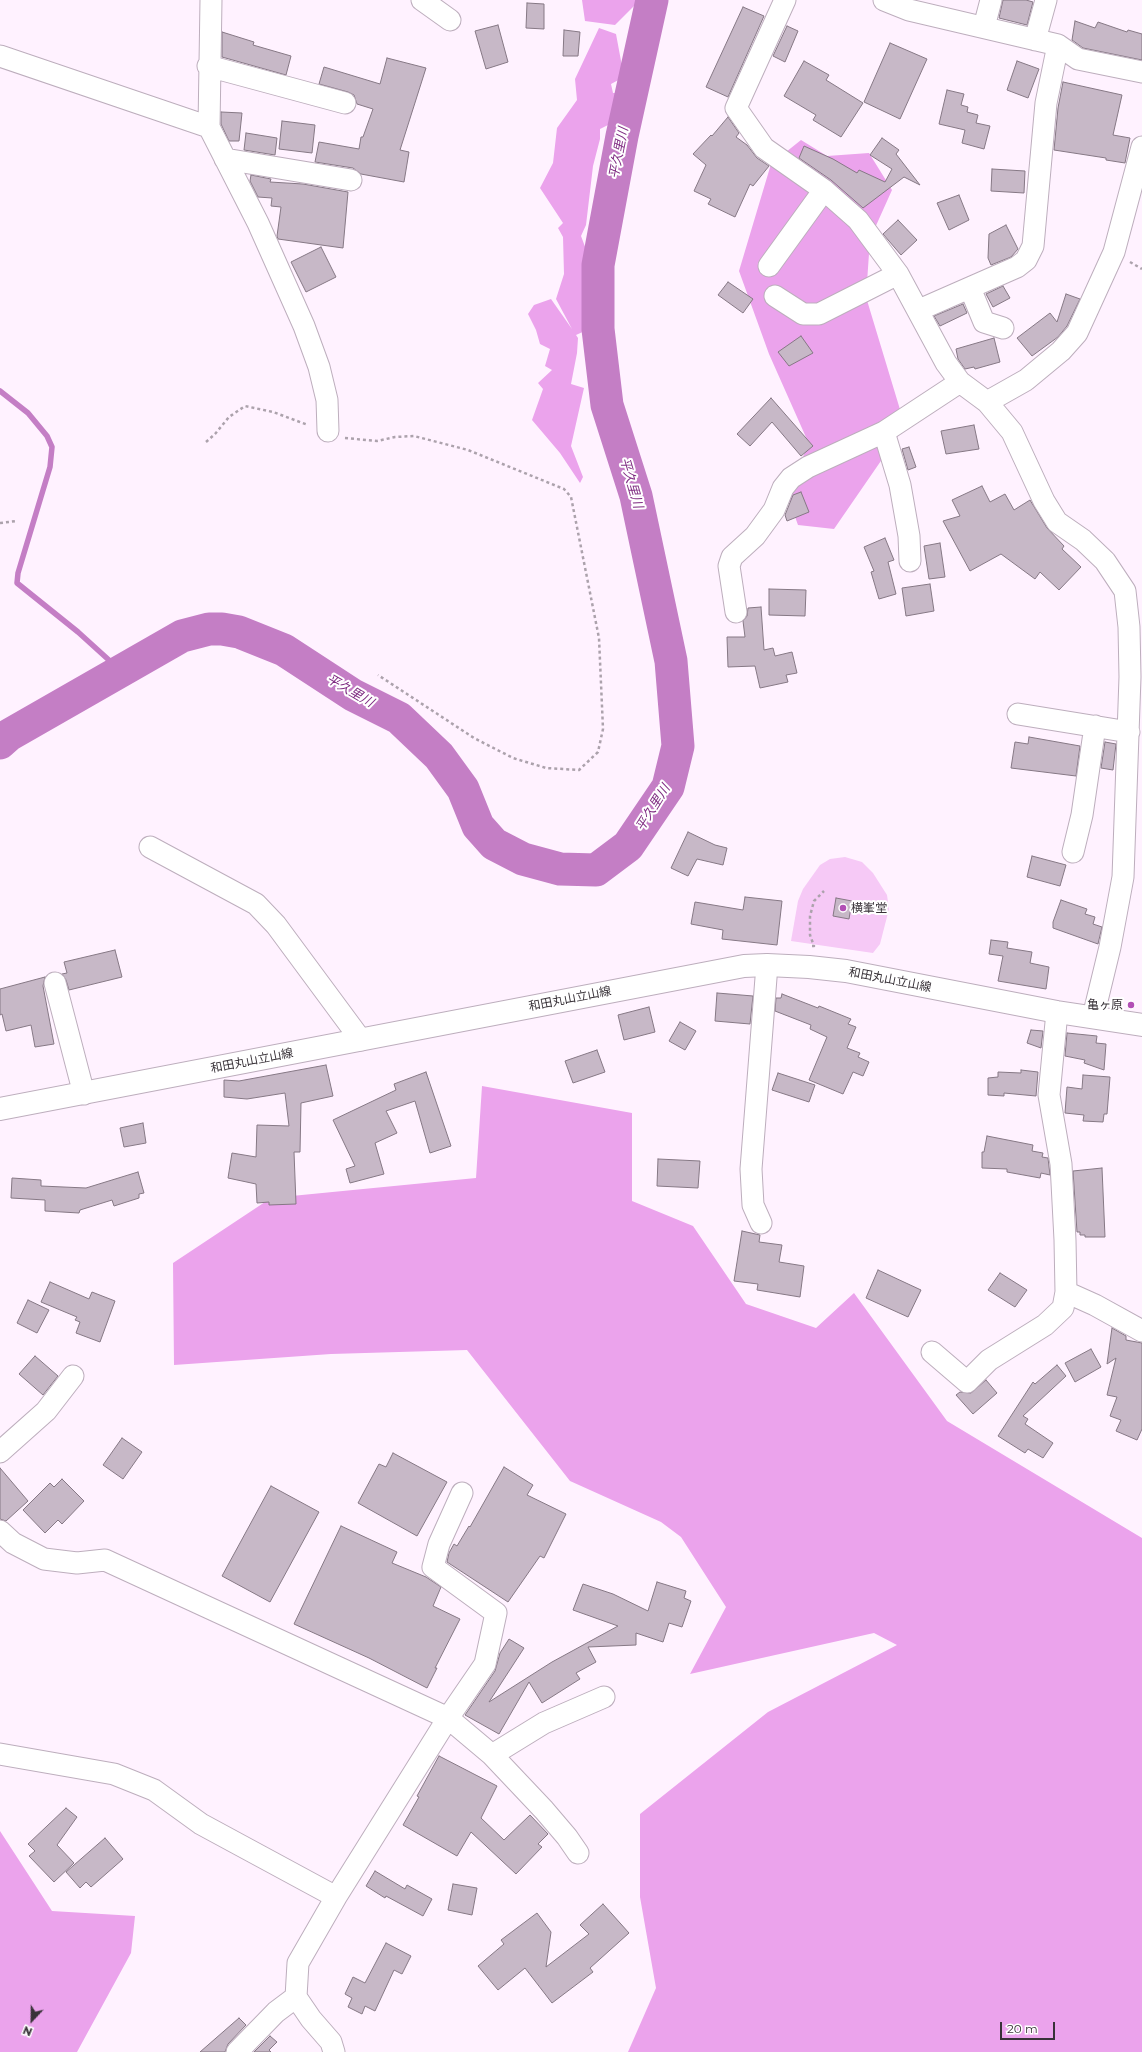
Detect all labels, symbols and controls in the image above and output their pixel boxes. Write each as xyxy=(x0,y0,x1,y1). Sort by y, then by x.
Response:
water label: 平久里川 xyxy=(606,126,632,180)
water label: 平久里川 xyxy=(616,456,646,510)
water label: 平久里川 xyxy=(324,671,376,711)
water label: 平久里川 xyxy=(633,782,673,834)
place label: 横峯堂 xyxy=(851,901,887,915)
marker: 横峯堂 xyxy=(838,903,848,913)
street label: 和田丸山立山線 xyxy=(847,965,933,995)
street label: 和田丸山立山線 xyxy=(527,984,613,1014)
place label: 亀ヶ原 xyxy=(1087,998,1123,1012)
marker: 亀ヶ原 xyxy=(1126,1000,1136,1010)
street label: 和田丸山立山線 xyxy=(209,1046,295,1076)
north arrow xyxy=(12,2000,52,2040)
scale bar xyxy=(1002,2014,1057,2040)
text: 20 m xyxy=(1007,2021,1038,2036)
text: N xyxy=(21,2023,34,2039)

